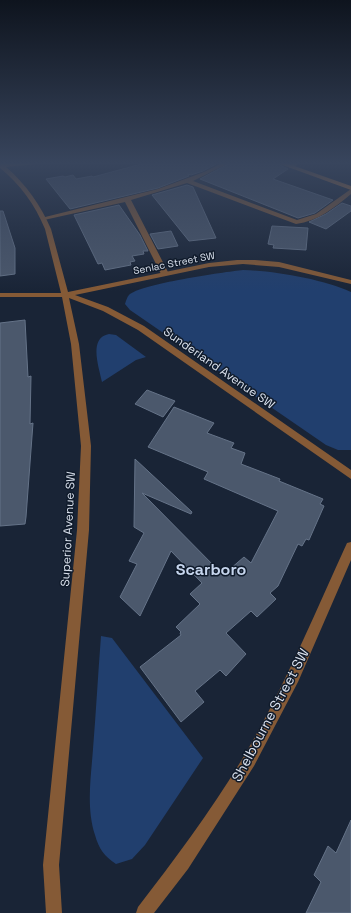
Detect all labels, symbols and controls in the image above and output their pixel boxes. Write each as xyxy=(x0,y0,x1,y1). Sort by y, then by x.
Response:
street label: Senlac Street SW xyxy=(132,249,216,277)
street label: Sunderland Avenue SW xyxy=(160,323,278,413)
street label: Superior Avenue SW xyxy=(57,471,79,587)
district label: Scarboro xyxy=(176,559,246,580)
street label: Shelbourne Street SW xyxy=(227,645,313,785)

